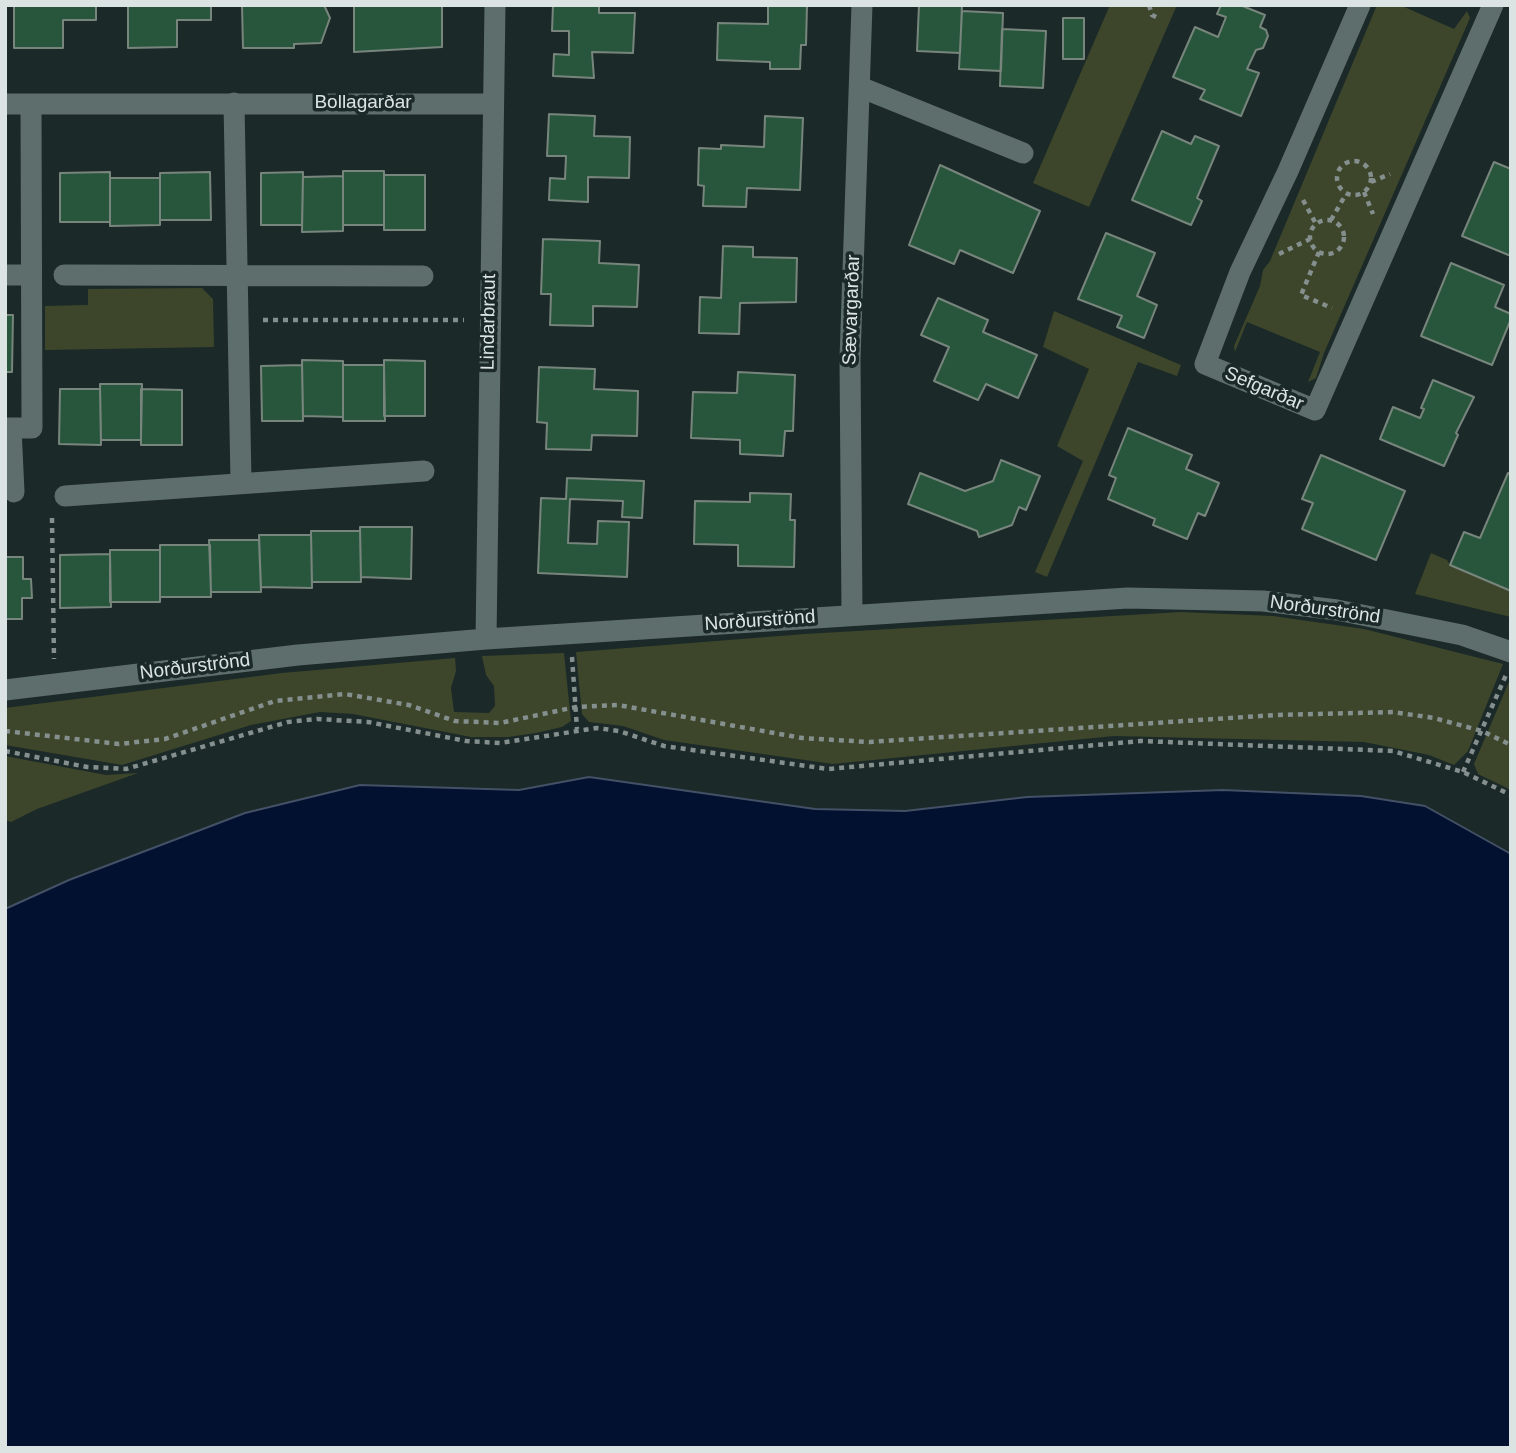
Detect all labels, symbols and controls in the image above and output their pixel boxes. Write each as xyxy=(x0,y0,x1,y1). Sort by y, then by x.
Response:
street label: Bollagarðar xyxy=(314,92,412,114)
street label: Sævargarðar xyxy=(839,254,865,366)
street label: Lindarbraut xyxy=(477,274,501,370)
street label: Sefgarðar xyxy=(1221,362,1307,416)
street label: Norðurströnd xyxy=(1269,591,1381,629)
street label: Norðurströnd xyxy=(704,606,816,636)
street label: Norðurströnd xyxy=(139,649,251,685)

